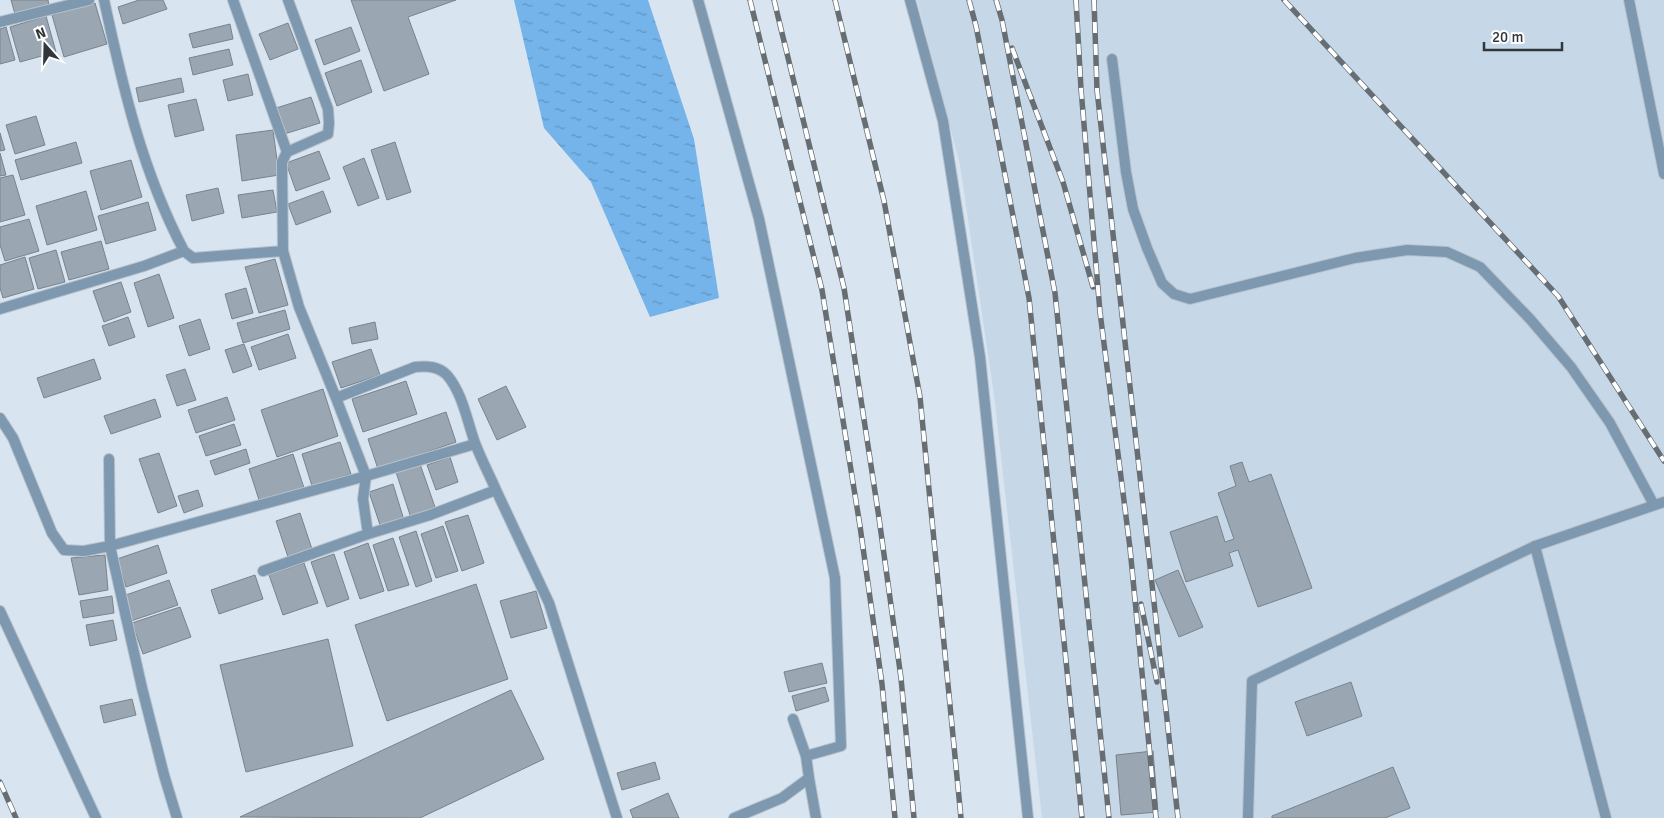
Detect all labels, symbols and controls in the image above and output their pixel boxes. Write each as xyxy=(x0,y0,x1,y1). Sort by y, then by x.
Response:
north arrow xyxy=(20,20,70,70)
scale bar xyxy=(1484,20,1562,52)
text: N xyxy=(33,24,48,43)
text: 20 m xyxy=(1492,28,1523,46)

